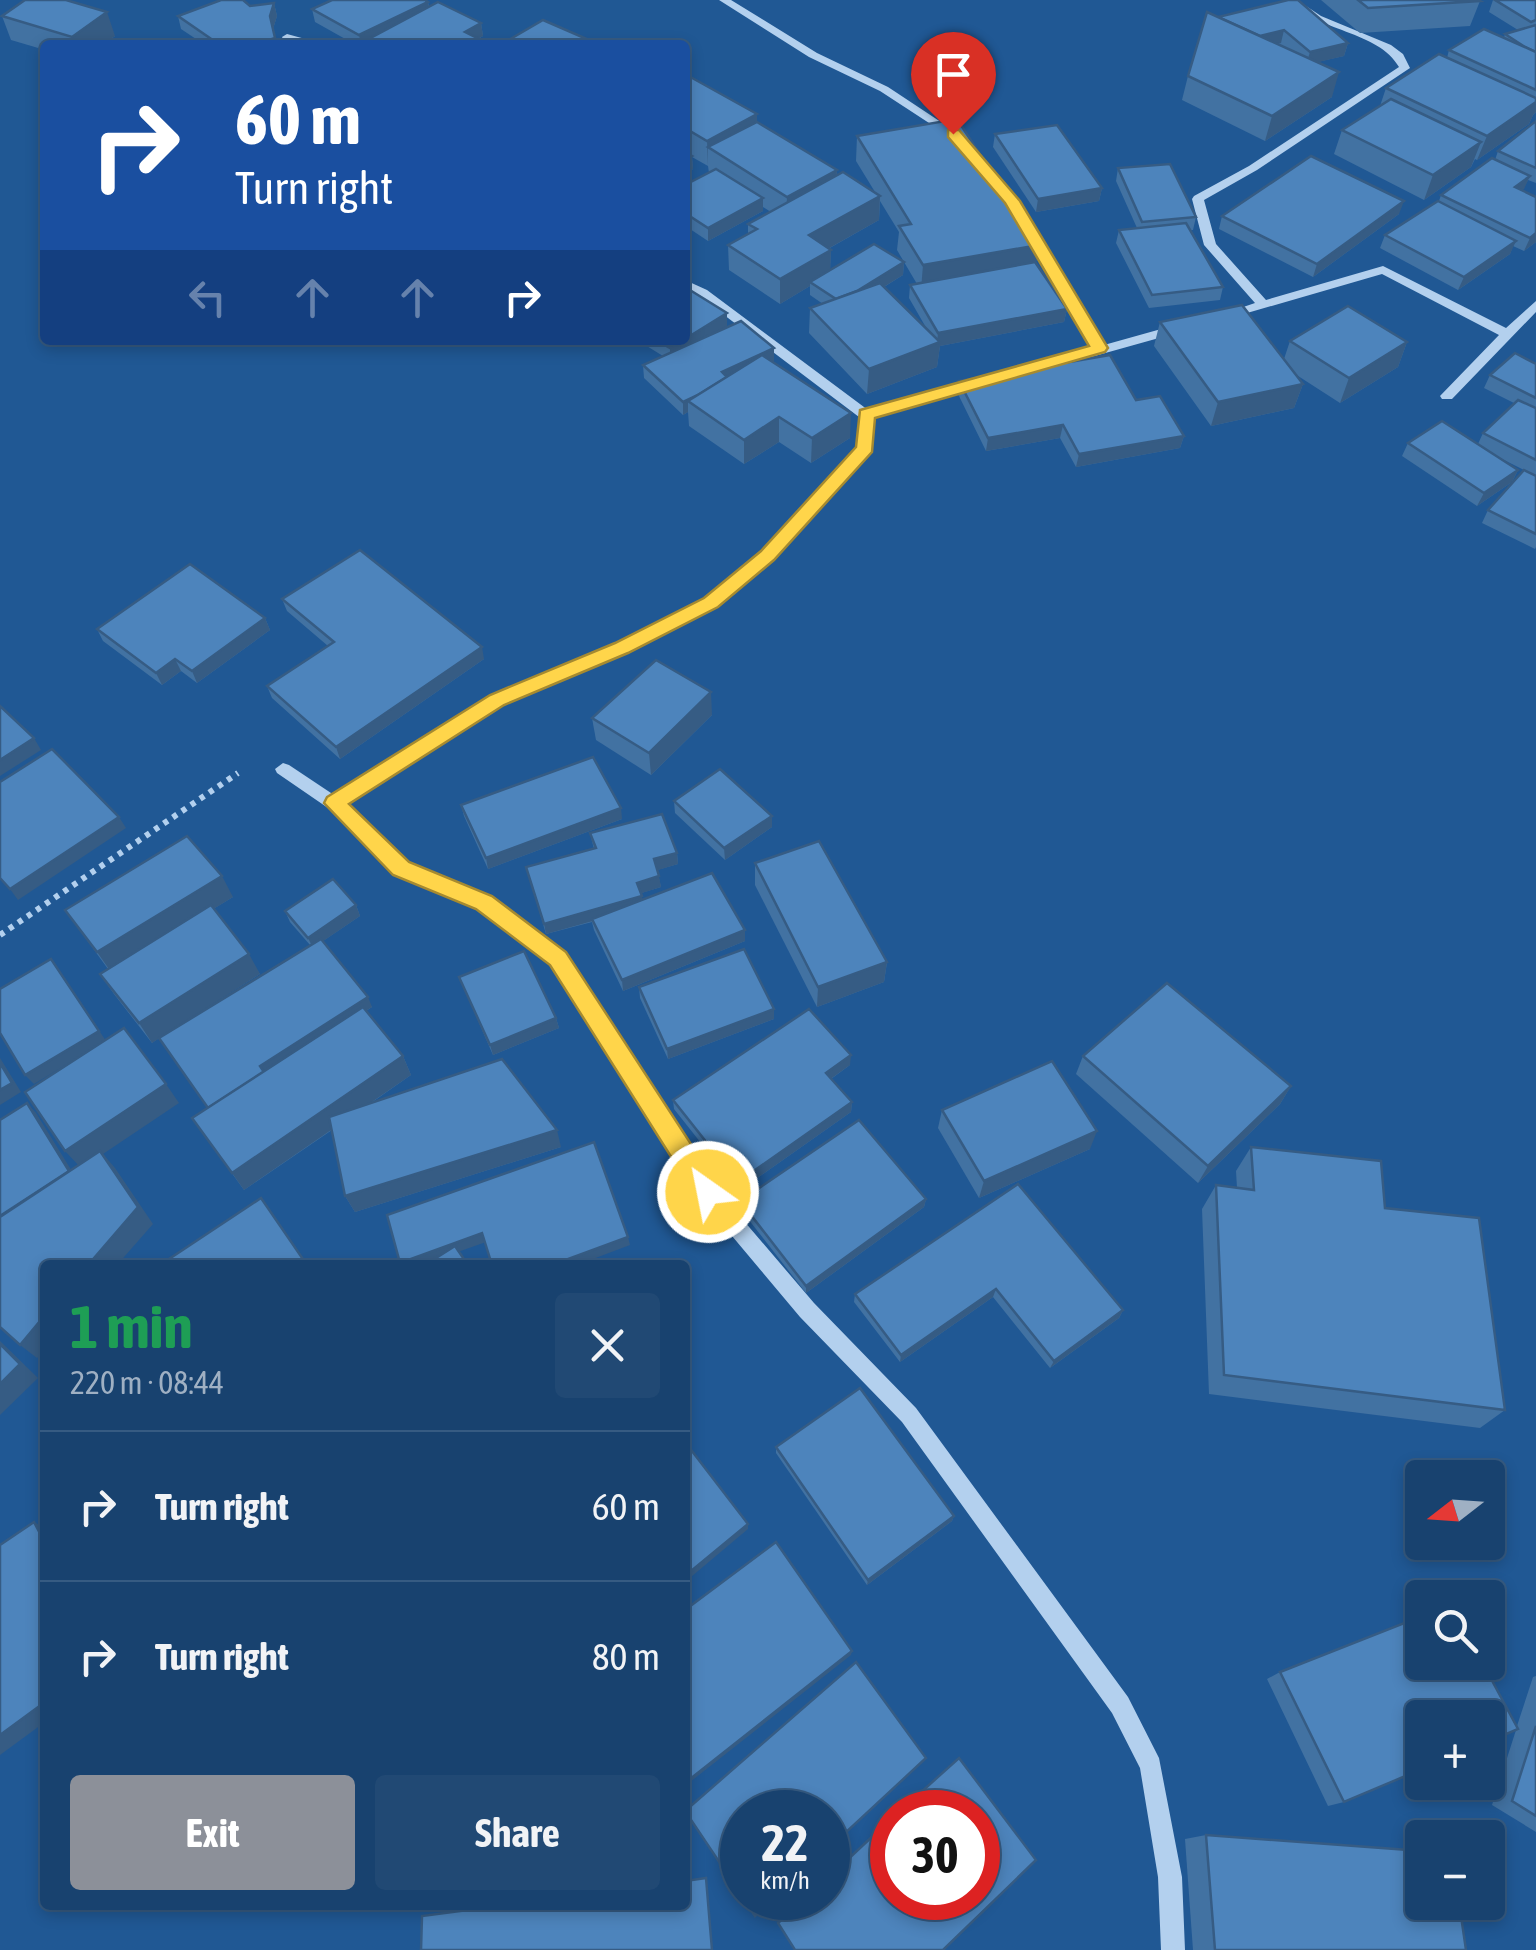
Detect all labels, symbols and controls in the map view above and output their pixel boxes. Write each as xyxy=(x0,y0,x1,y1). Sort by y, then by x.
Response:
pin xyxy=(911,32,996,135)
icon: arrive xyxy=(926,47,981,102)
text: 60 m xyxy=(235,79,361,159)
icon: right xyxy=(70,80,200,210)
text: Turn right xyxy=(235,162,393,214)
icon: left xyxy=(180,270,235,325)
icon: ahead xyxy=(285,270,340,325)
icon: ahead xyxy=(390,270,445,325)
icon: right xyxy=(495,270,550,325)
position arrow xyxy=(656,1140,760,1244)
text: 1 min xyxy=(70,1292,193,1361)
button: close xyxy=(555,1293,660,1398)
text: 220 m · 08:44 xyxy=(70,1364,224,1401)
north arrow xyxy=(1405,1460,1505,1560)
map controls xyxy=(1405,1460,1505,1920)
icon: right xyxy=(70,1479,125,1534)
text: Turn right xyxy=(155,1485,289,1528)
text: 60 m xyxy=(592,1485,660,1528)
button: search xyxy=(1405,1580,1505,1680)
icon: right xyxy=(70,1629,125,1684)
text: Turn right xyxy=(155,1635,289,1678)
text: 80 m xyxy=(592,1635,660,1678)
button: + xyxy=(1405,1700,1505,1800)
button: Exit xyxy=(70,1775,355,1890)
button: Share xyxy=(375,1775,660,1890)
speed limit sign: 30 xyxy=(870,1790,1000,1920)
text: 22 xyxy=(761,1814,808,1872)
button: − xyxy=(1405,1820,1505,1920)
text: km/h xyxy=(760,1866,810,1894)

